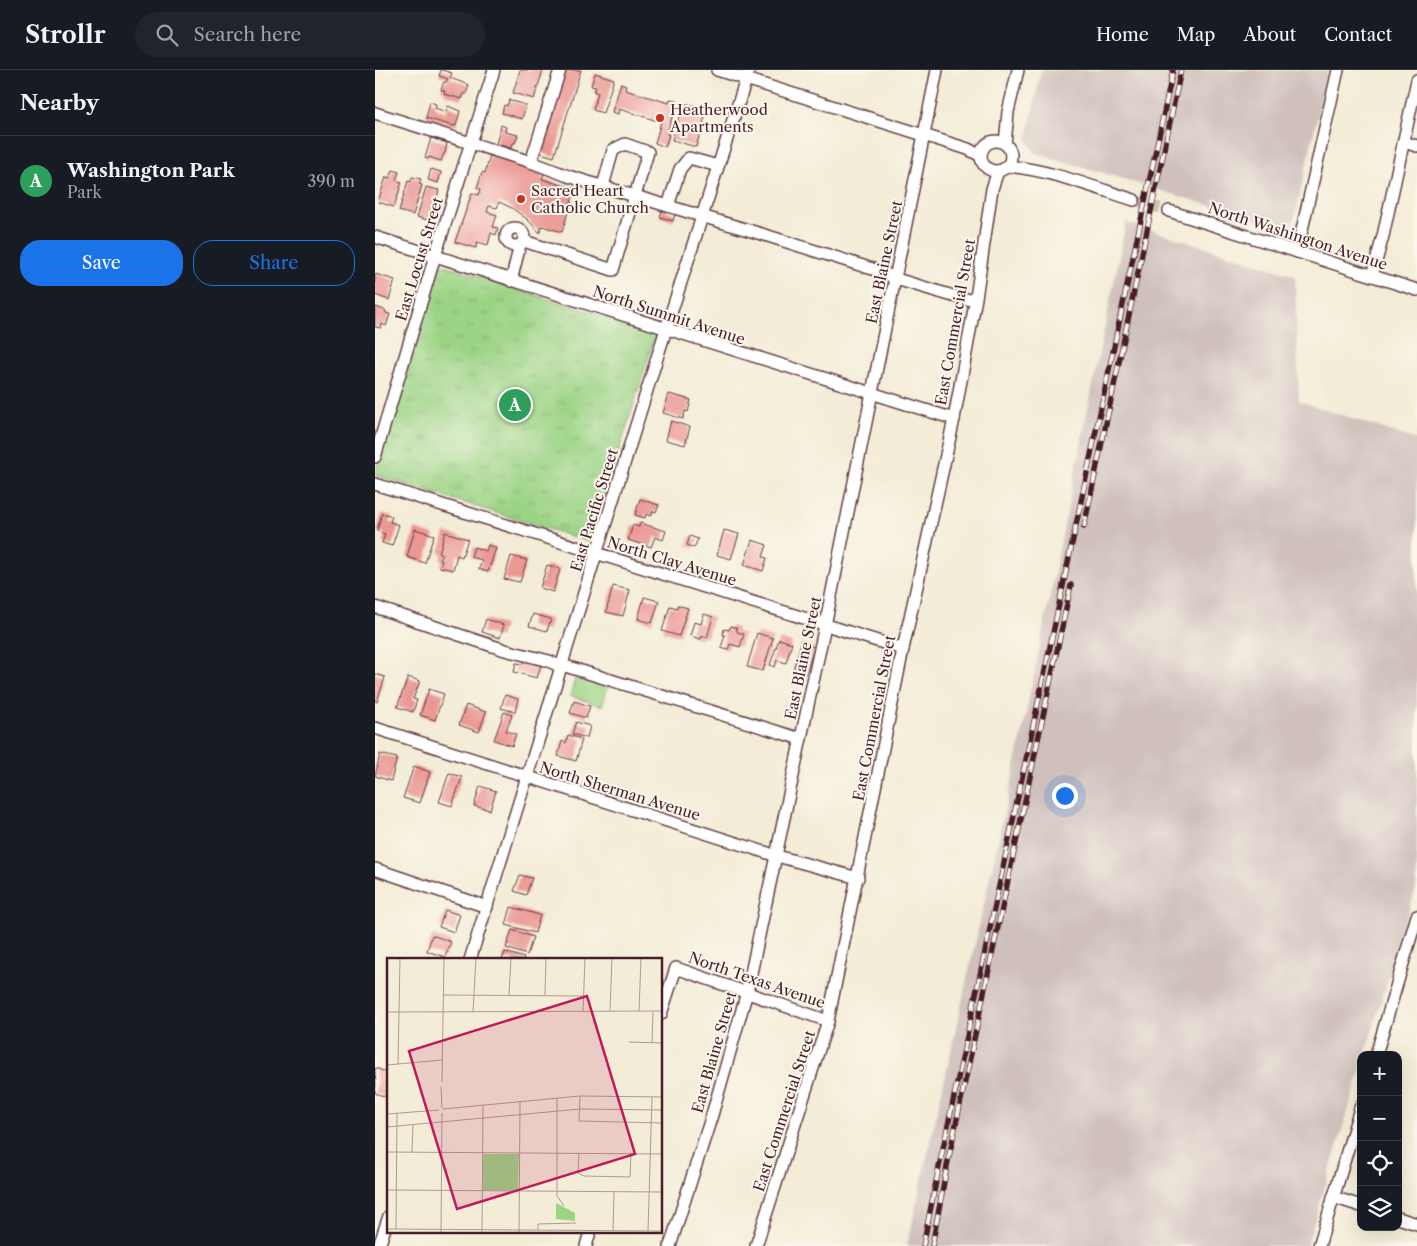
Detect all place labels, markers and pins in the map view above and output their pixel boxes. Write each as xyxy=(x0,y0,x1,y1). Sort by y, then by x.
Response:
place label: Heatherwood Apartments xyxy=(669,100,768,136)
marker: Heatherwood Apartments xyxy=(654,112,666,124)
place label: Sacred Heart Catholic Church xyxy=(531,181,649,217)
marker: Sacred Heart Catholic Church xyxy=(515,193,527,205)
pin: A xyxy=(499,386,531,424)

